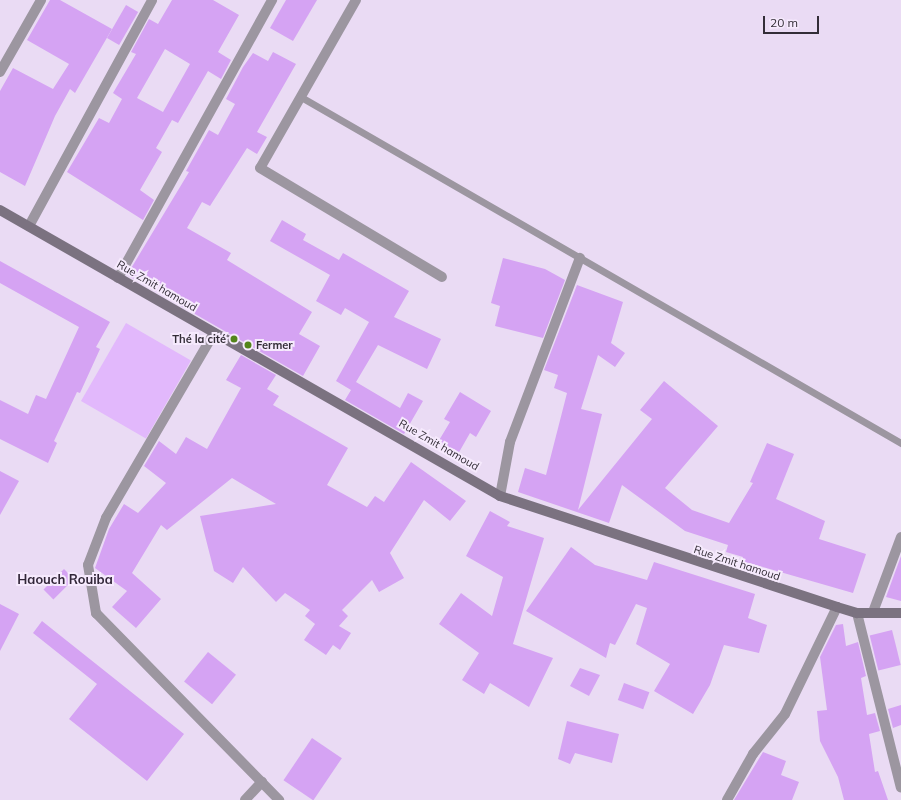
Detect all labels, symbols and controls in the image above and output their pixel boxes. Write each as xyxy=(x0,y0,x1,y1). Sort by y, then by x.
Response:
scale bar xyxy=(765,8,821,34)
text: 20 m xyxy=(770,15,798,30)
street label: Rue Zmit hamoud xyxy=(115,258,199,314)
place label: Thé la cité xyxy=(172,332,226,346)
marker: Thé la cité xyxy=(229,334,239,344)
place label: Fermer xyxy=(256,338,293,352)
marker: Fermer xyxy=(243,340,253,350)
street label: Rue Zmit hamoud xyxy=(397,417,481,473)
street label: Rue Zmit hamoud xyxy=(692,543,782,583)
district label: Haouch Rouiba xyxy=(17,571,113,587)

